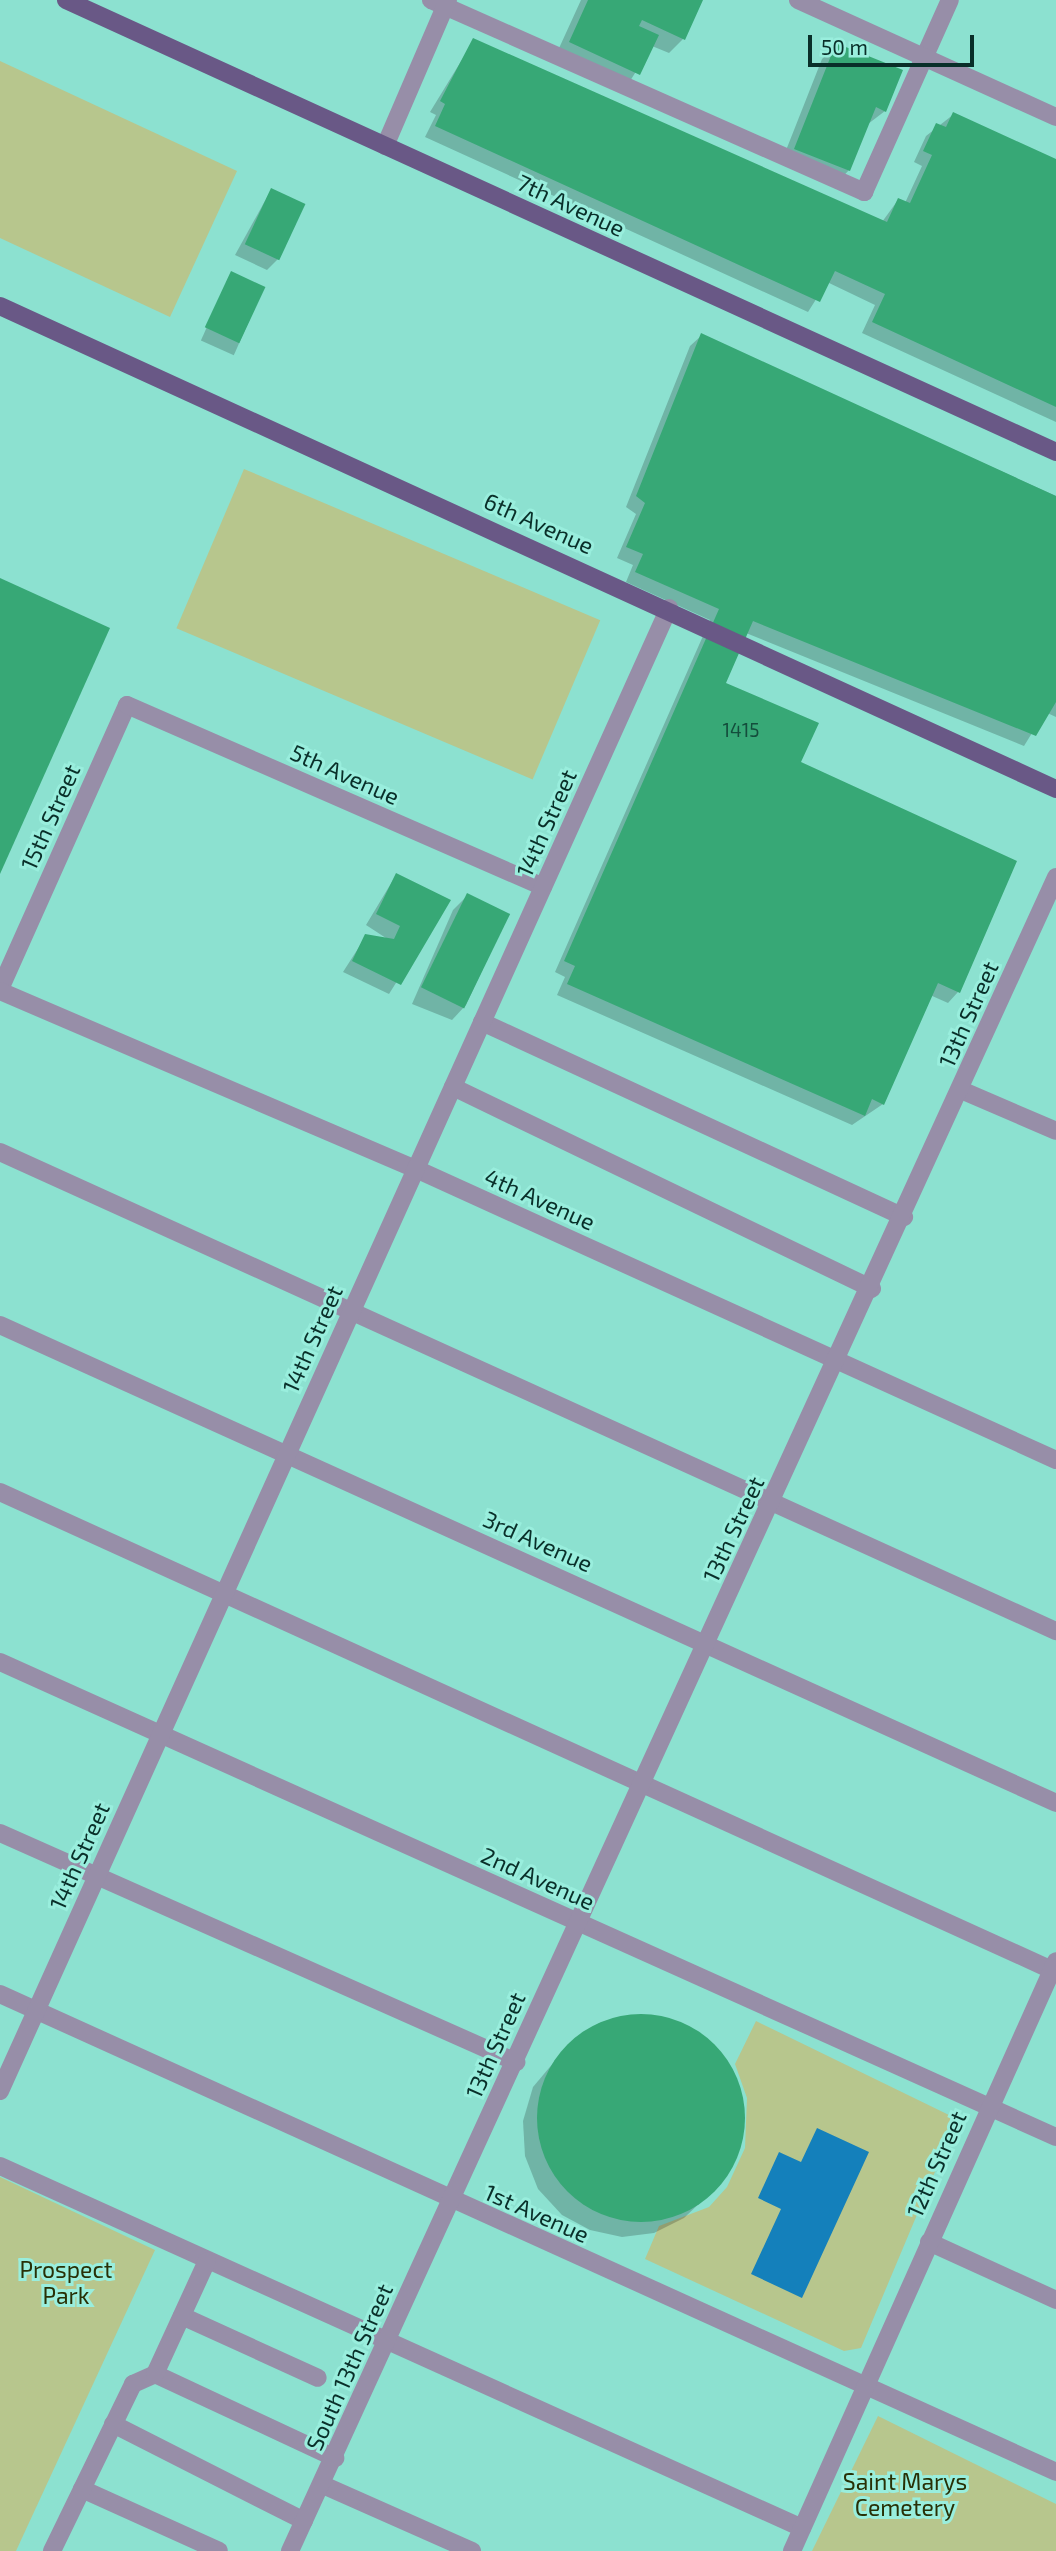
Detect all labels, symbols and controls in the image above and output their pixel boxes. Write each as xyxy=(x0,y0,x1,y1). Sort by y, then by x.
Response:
scale bar xyxy=(811,21,977,65)
text: 50 m xyxy=(821,34,868,59)
street label: 7th Avenue xyxy=(513,168,629,242)
street label: 6th Avenue xyxy=(480,487,598,559)
house number: 1415 xyxy=(723,719,759,741)
street label: 5th Avenue xyxy=(286,738,404,810)
street label: 15th Street xyxy=(14,760,86,874)
street label: 14th Street xyxy=(510,765,582,881)
street label: 13th Street xyxy=(932,957,1004,1071)
street label: 4th Avenue xyxy=(480,1162,600,1236)
street label: 14th Street xyxy=(276,1281,348,1397)
street label: 13th Street xyxy=(697,1472,769,1586)
street label: 3rd Avenue xyxy=(479,1505,597,1577)
street label: 14th Street xyxy=(43,1798,115,1914)
street label: 2nd Avenue xyxy=(477,1841,599,1915)
street label: 13th Street xyxy=(459,1988,531,2102)
street label: 12th Street xyxy=(900,2107,972,2221)
street label: 1st Avenue xyxy=(480,2178,594,2248)
park label: Prospect Park xyxy=(20,2255,112,2309)
street label: South 13th Street xyxy=(300,2279,398,2455)
park label: Saint Marys Cemetery xyxy=(843,2467,967,2521)

